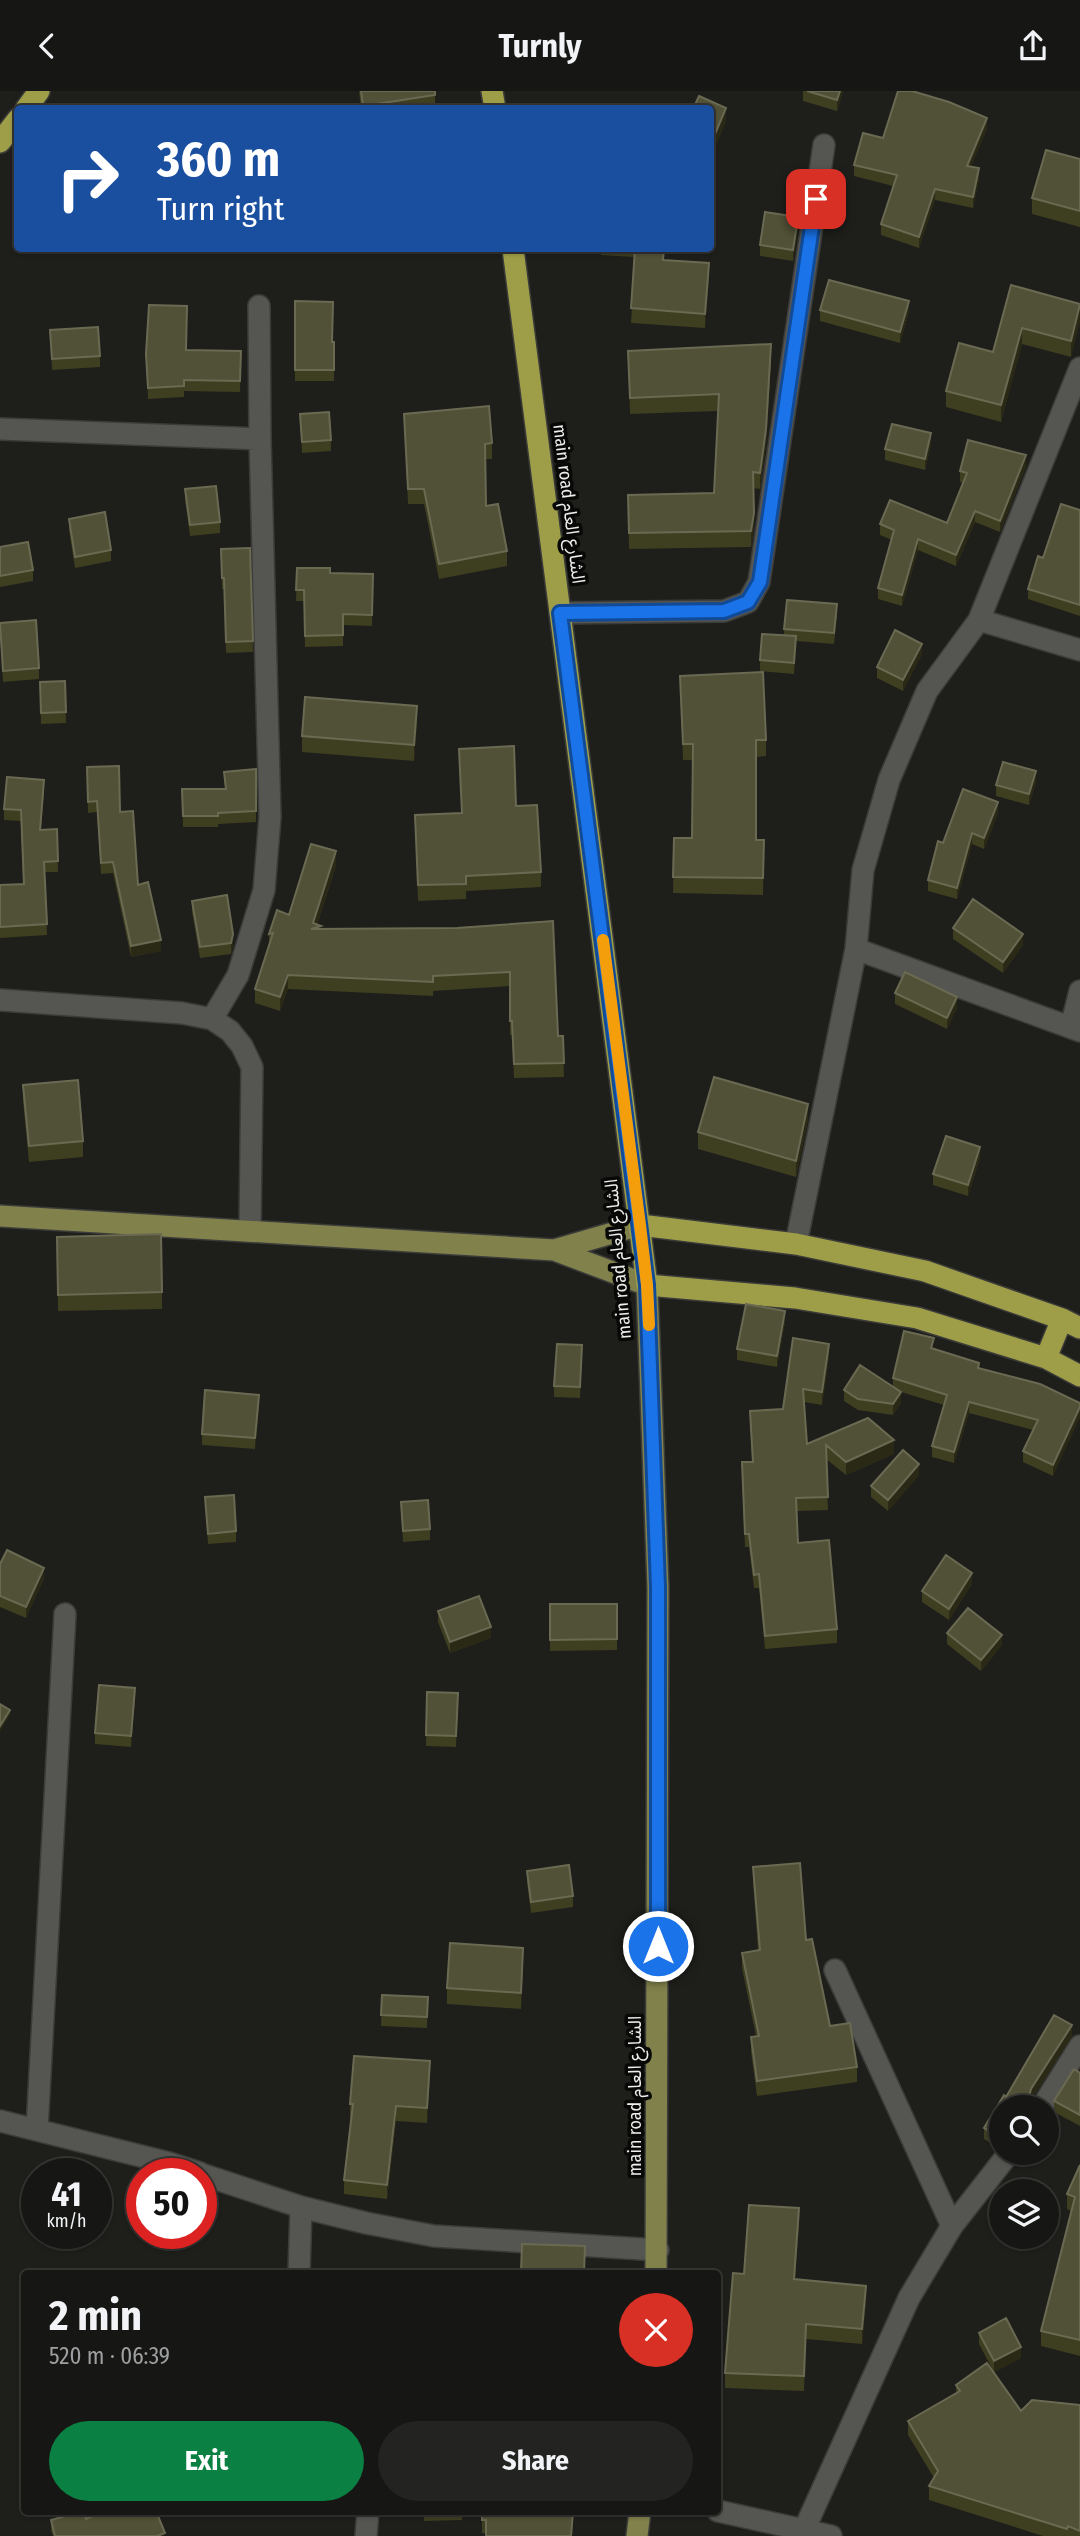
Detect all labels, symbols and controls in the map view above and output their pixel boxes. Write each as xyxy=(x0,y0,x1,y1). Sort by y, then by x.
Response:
icon: back xyxy=(28,27,66,65)
text: Turnly xyxy=(498,27,582,65)
icon: share xyxy=(1014,27,1052,65)
text: 360 m xyxy=(157,130,280,189)
icon: right xyxy=(42,133,133,224)
pin xyxy=(786,169,846,229)
icon: arrive xyxy=(797,180,835,218)
text: Turn right xyxy=(157,190,284,228)
street label: main road الشارع العام xyxy=(545,423,590,585)
street label: main road الشارع العام xyxy=(600,1178,639,1340)
position arrow xyxy=(621,1909,695,1983)
street label: main road الشارع العام xyxy=(624,2016,649,2176)
map controls xyxy=(989,2095,1059,2249)
button: search xyxy=(989,2095,1059,2165)
speed limit sign: 50 xyxy=(126,2158,217,2249)
text: 41 xyxy=(51,2173,82,2215)
button: layers xyxy=(989,2179,1059,2249)
text: km/h xyxy=(46,2210,87,2232)
text: 2 min xyxy=(49,2291,142,2341)
button: close xyxy=(619,2293,693,2367)
text: 520 m · 06:39 xyxy=(49,2342,170,2370)
button: Exit xyxy=(49,2421,364,2501)
button: Share xyxy=(378,2421,693,2501)

